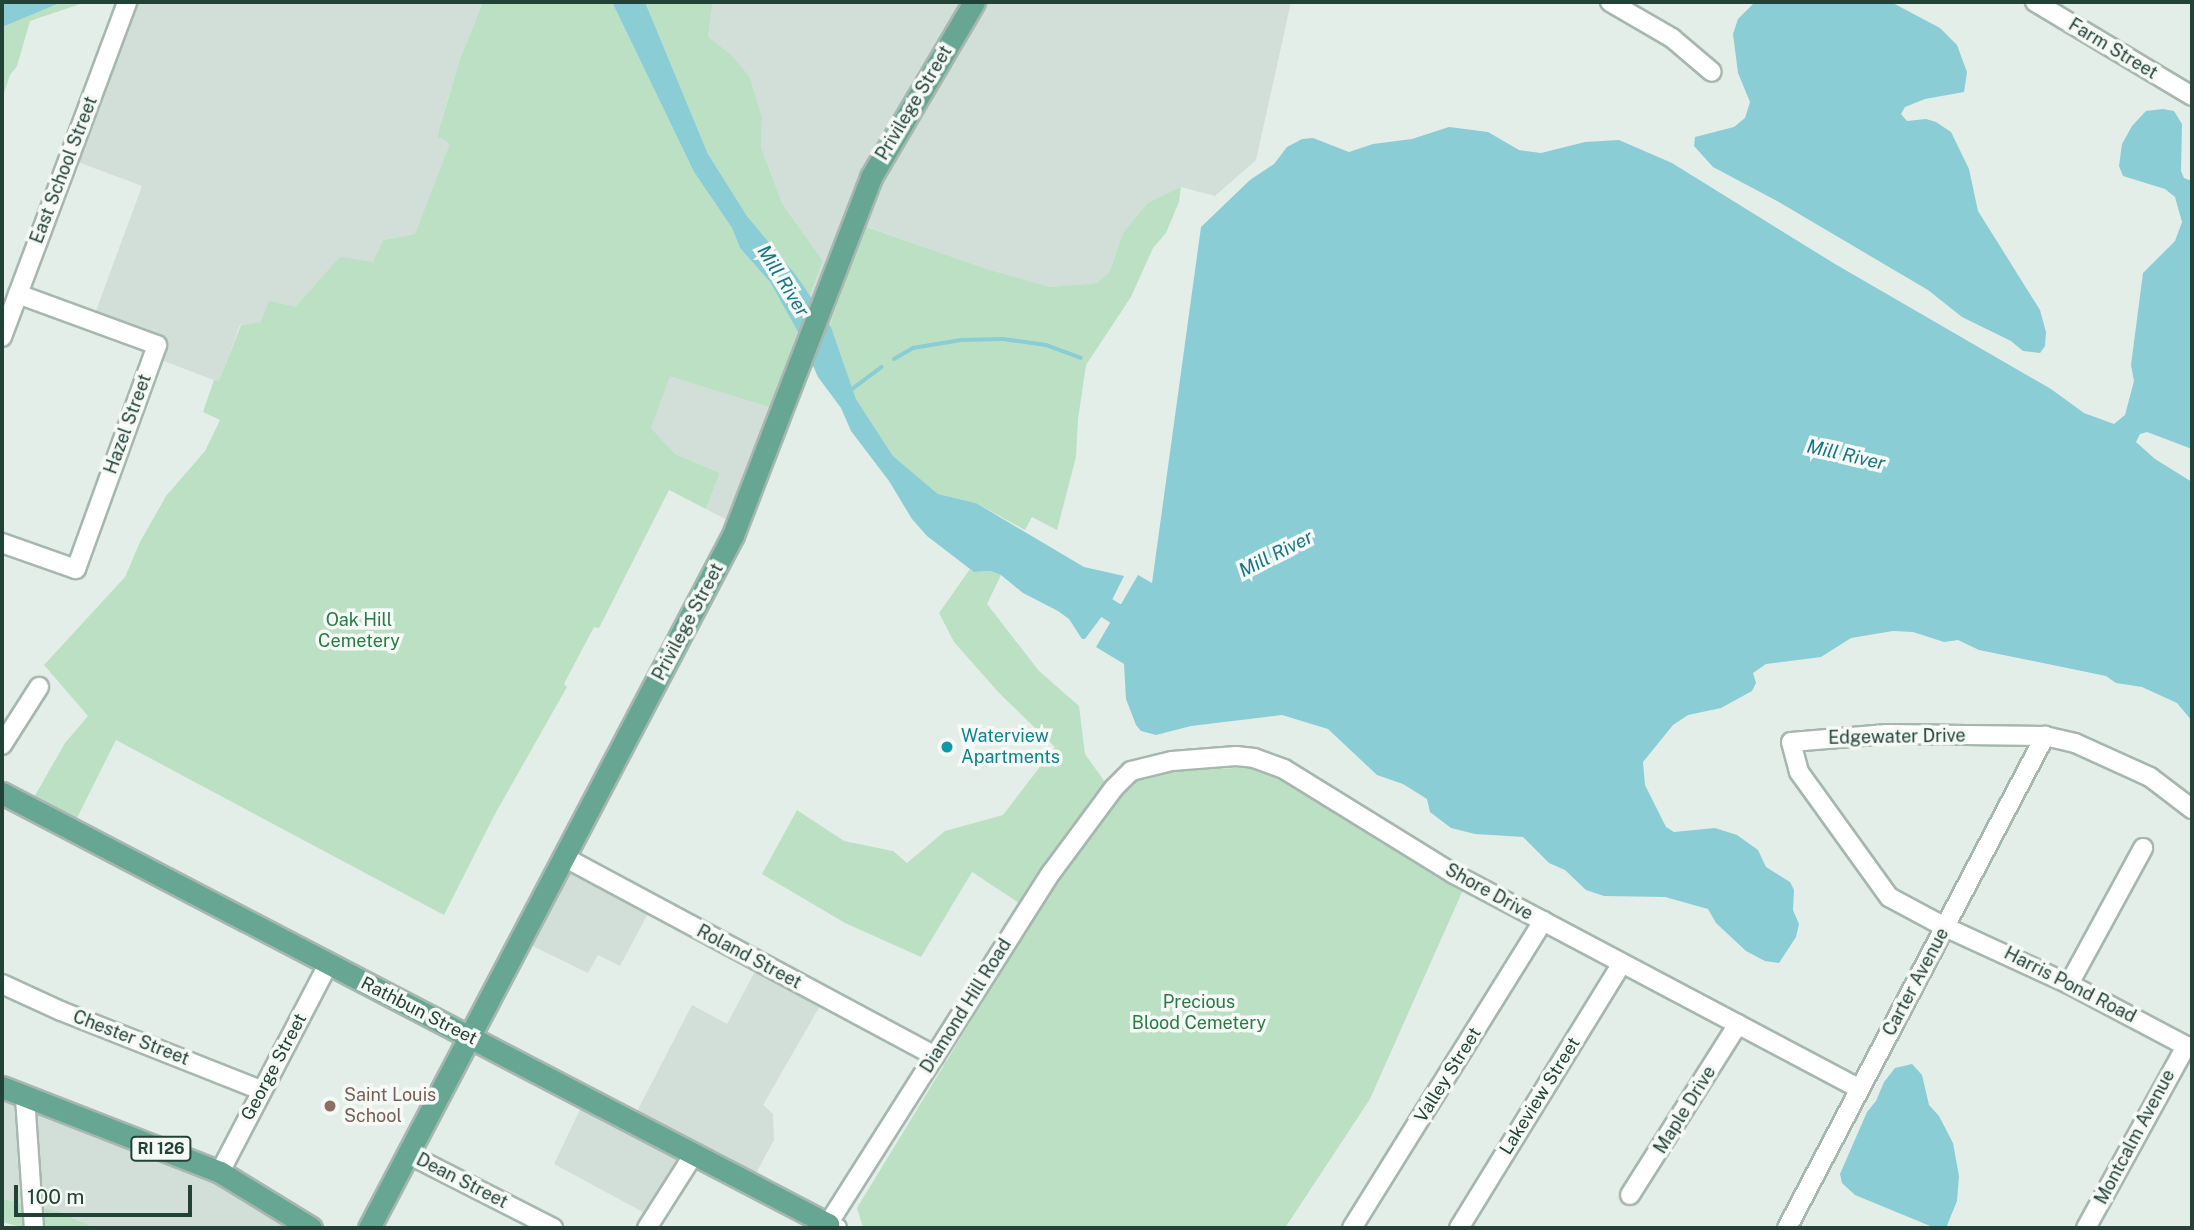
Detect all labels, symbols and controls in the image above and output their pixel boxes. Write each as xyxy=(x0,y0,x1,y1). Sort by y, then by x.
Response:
street label: Farm Street xyxy=(2065,14,2161,84)
street label: Privilege Street xyxy=(871,42,957,164)
street label: East School Street xyxy=(26,93,102,247)
water label: Mill River xyxy=(752,241,814,321)
street label: Hazel Street xyxy=(100,371,156,477)
water label: Mill River xyxy=(1804,435,1888,475)
water label: Mill River xyxy=(1235,526,1317,582)
street label: Privilege Street xyxy=(648,560,728,684)
park label: Oak Hill Cemetery xyxy=(318,610,400,652)
street label: Edgewater Drive xyxy=(1828,725,1966,749)
place label: Waterview Apartments xyxy=(961,726,1060,768)
marker: Waterview Apartments xyxy=(939,739,955,755)
street label: Shore Drive xyxy=(1441,859,1537,925)
street label: Roland Street xyxy=(693,920,805,994)
street label: Carter Avenue xyxy=(1878,924,1954,1040)
street label: Diamond Hill Road xyxy=(916,935,1016,1077)
street label: Harris Pond Road xyxy=(2000,942,2140,1028)
street label: Rathbun Street xyxy=(357,972,481,1050)
park label: Precious Blood Cemetery xyxy=(1132,992,1266,1034)
street label: Chester Street xyxy=(70,1006,192,1070)
street label: George Street xyxy=(237,1010,311,1124)
street label: Valley Street xyxy=(1410,1023,1486,1127)
street label: Lakeview Street xyxy=(1495,1033,1585,1159)
street label: Maple Drive xyxy=(1650,1062,1720,1158)
street label: Montcalm Avenue xyxy=(2090,1066,2180,1208)
place label: Saint Louis School xyxy=(344,1085,436,1128)
marker: Saint Louis School xyxy=(322,1098,338,1114)
road number: RI 126 xyxy=(130,1136,192,1162)
street label: Dean Street xyxy=(413,1149,511,1213)
scale bar xyxy=(18,1170,196,1214)
text: 100 m xyxy=(27,1184,84,1209)

